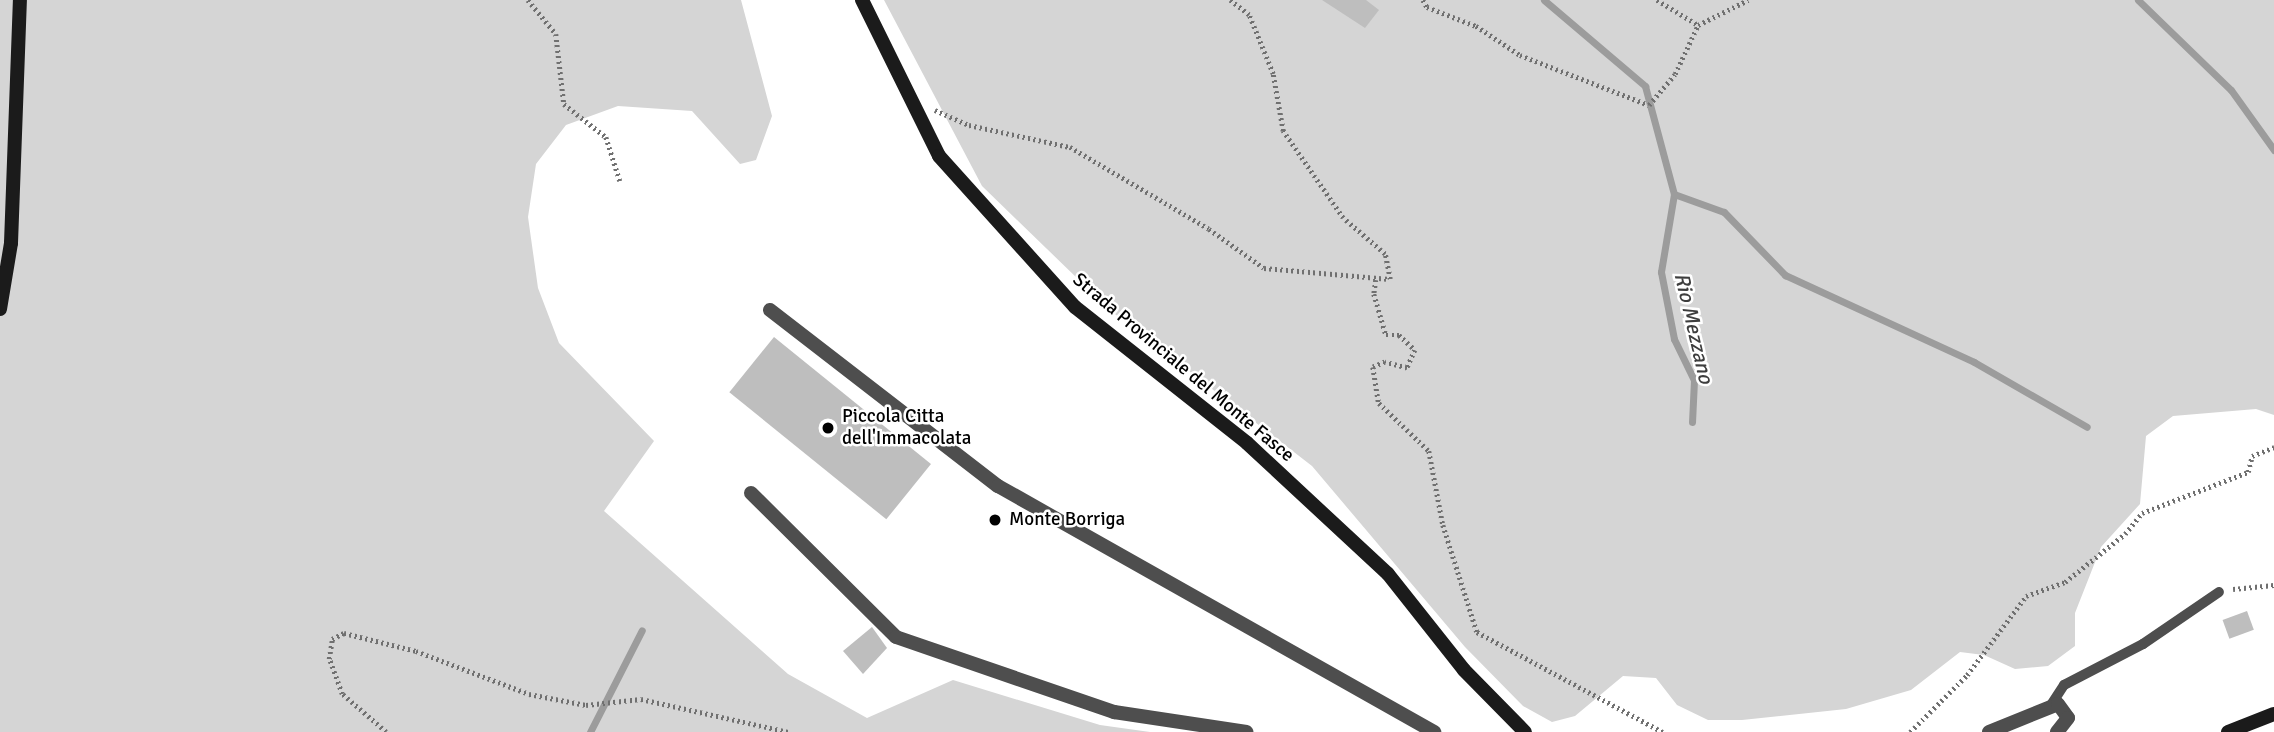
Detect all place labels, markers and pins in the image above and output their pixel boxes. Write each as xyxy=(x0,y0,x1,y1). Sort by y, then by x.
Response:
place label: Piccola Citta dell'Immacolata xyxy=(842,406,971,450)
marker: Piccola Citta dell'Immacolata xyxy=(820,420,836,436)
place label: Monte Borriga xyxy=(1009,509,1125,531)
marker: Monte Borriga xyxy=(987,512,1003,528)

